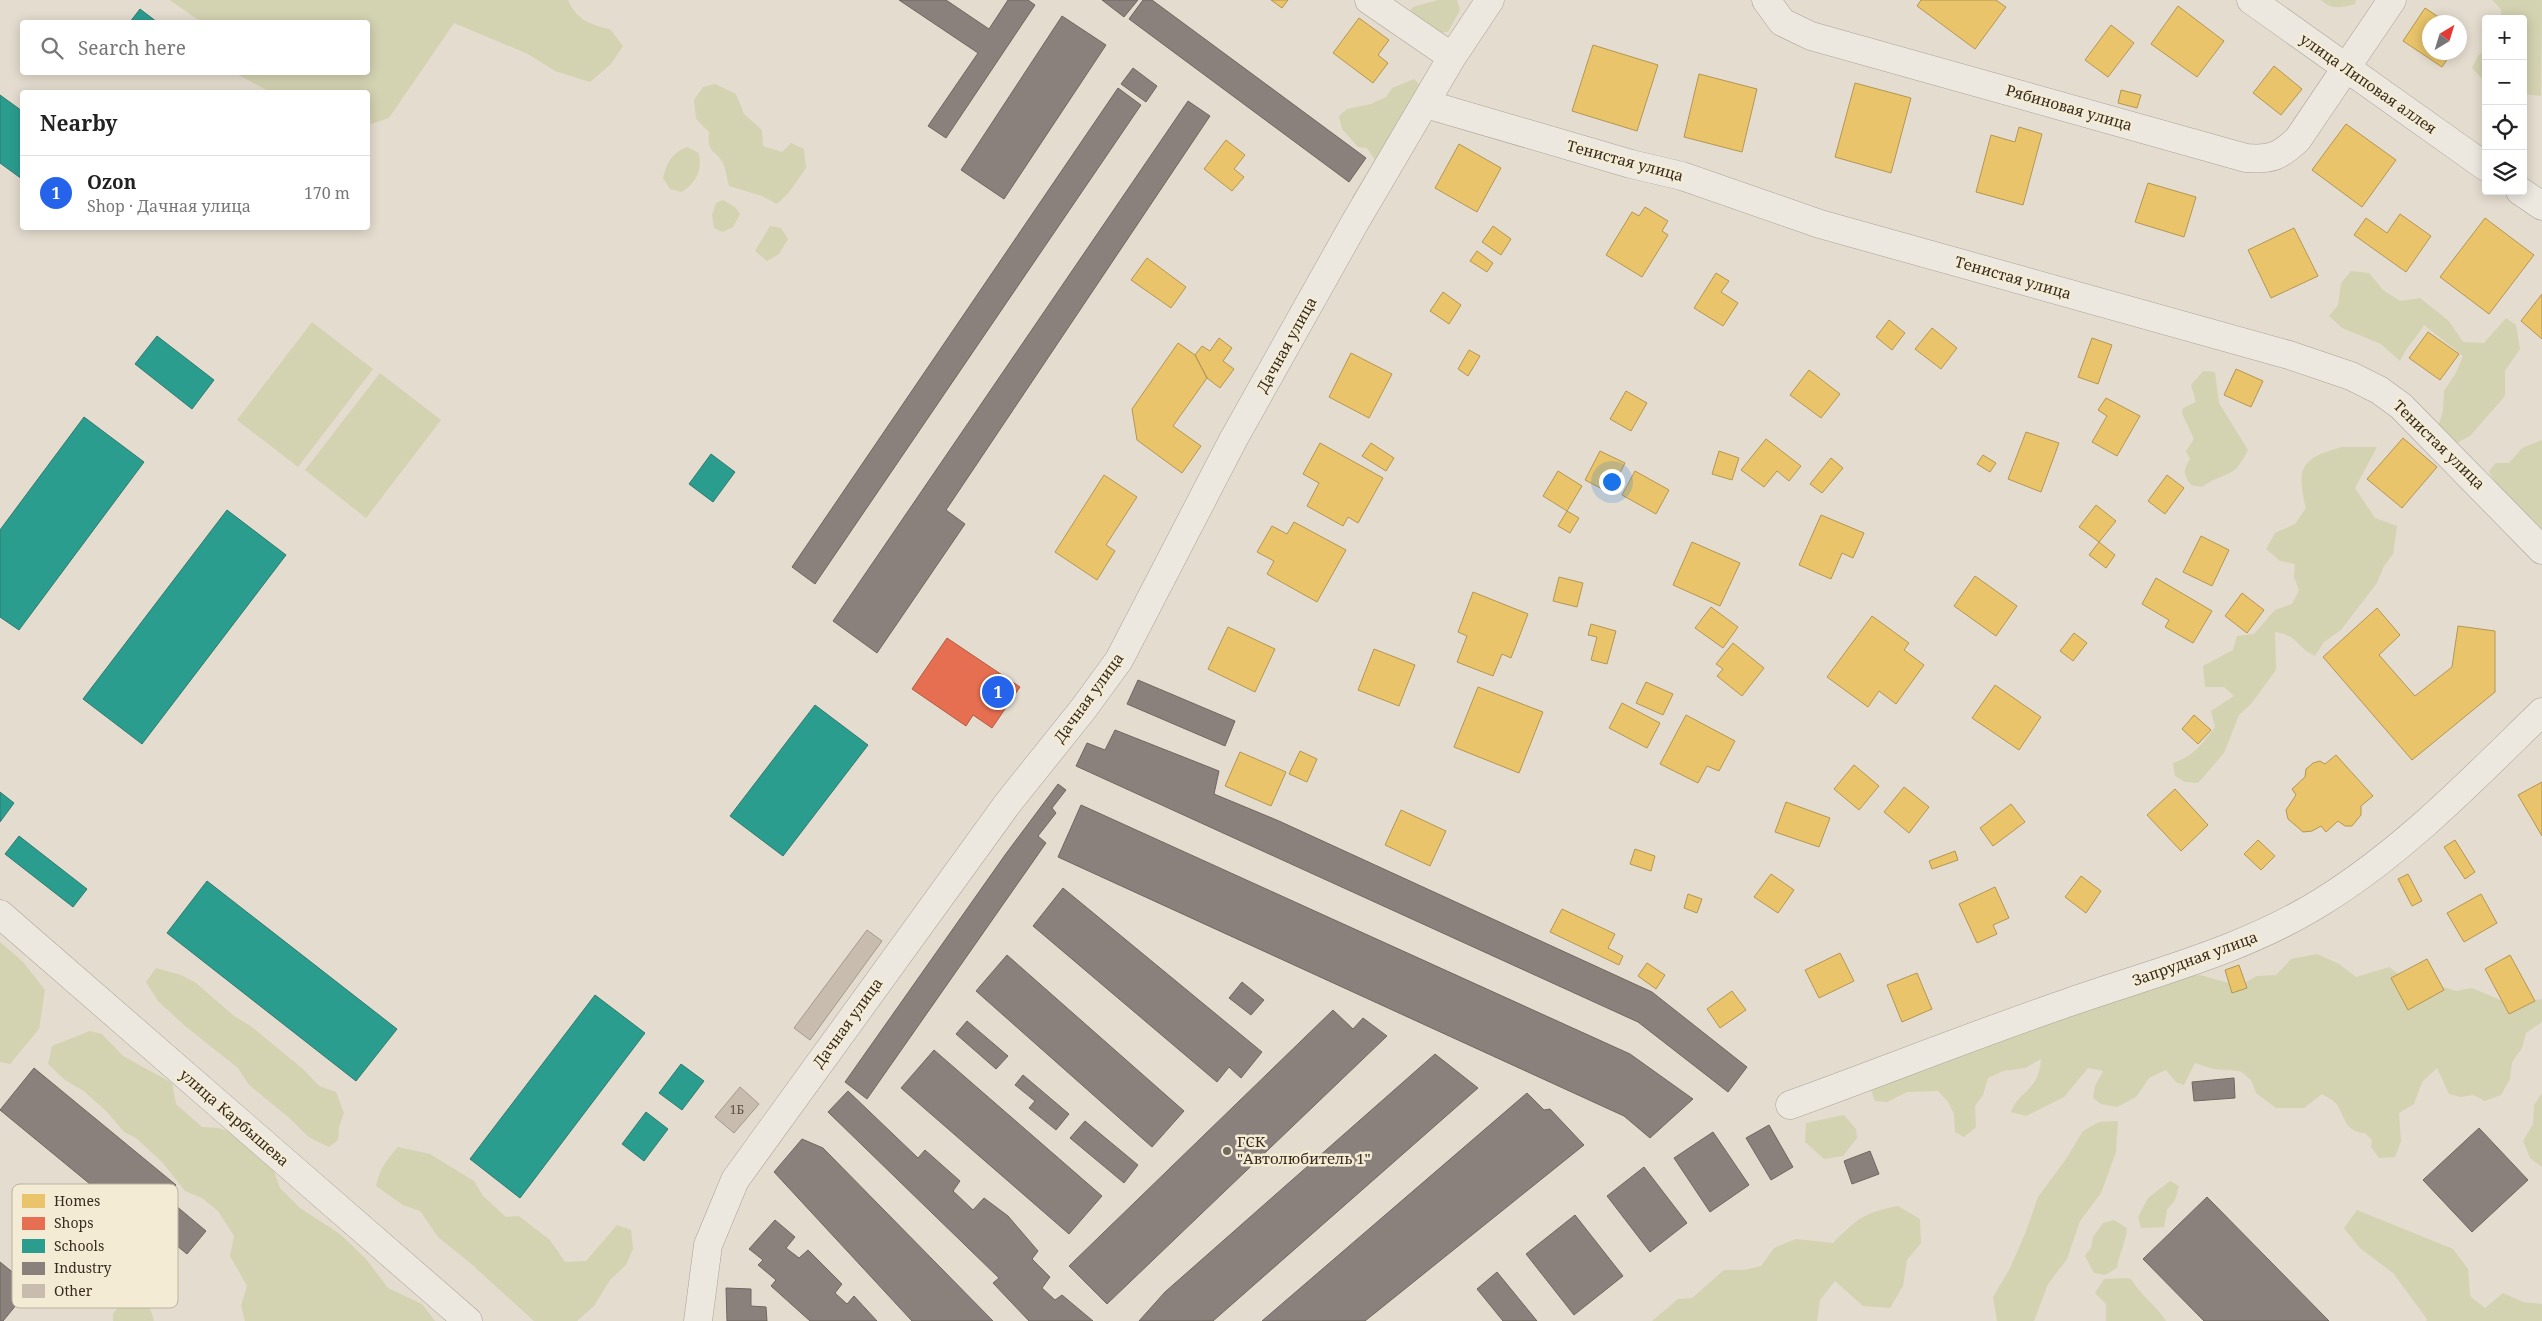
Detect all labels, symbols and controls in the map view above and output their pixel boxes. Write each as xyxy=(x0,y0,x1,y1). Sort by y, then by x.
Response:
north arrow xyxy=(2422,15,2467,60)
map controls xyxy=(2482,15,2527,195)
button: + xyxy=(2482,15,2527,60)
search box xyxy=(20,20,370,75)
street label: улица Липовая аллея xyxy=(2296,28,2441,138)
icon: search xyxy=(38,34,66,62)
text: Search here xyxy=(78,35,186,61)
button: − xyxy=(2482,60,2527,105)
street label: Рябиновая улица xyxy=(2004,79,2135,135)
button: locate xyxy=(2482,105,2527,150)
text: Nearby xyxy=(40,109,118,137)
street label: Тенистая улица xyxy=(1565,135,1686,185)
button: layers xyxy=(2482,150,2527,195)
text: Ozon xyxy=(87,169,136,195)
text: 1 xyxy=(51,182,61,204)
text: 170 m xyxy=(304,182,350,204)
text: Shop · Дачная улица xyxy=(87,195,251,217)
street label: Тенистая улица xyxy=(1953,251,2074,303)
street label: Дачная улица xyxy=(1252,293,1321,396)
street label: Тенистая улица xyxy=(2390,395,2490,493)
your location xyxy=(1599,469,1625,495)
street label: Дачная улица xyxy=(1049,648,1128,746)
pin: 1 xyxy=(982,673,1014,711)
street label: Запрудная улица xyxy=(2129,926,2260,990)
street label: Дачная улица xyxy=(808,973,887,1071)
street label: улица Карбышева xyxy=(176,1064,294,1170)
house number: 1Б xyxy=(730,1101,744,1118)
place label: ГСК "Автолюбитель 1" xyxy=(1237,1131,1371,1168)
marker: ГСК "Автолюбитель 1" xyxy=(1221,1145,1233,1157)
legend xyxy=(12,1184,178,1308)
text: Homes xyxy=(54,1191,100,1210)
text: Shops xyxy=(54,1213,94,1232)
text: Schools xyxy=(54,1236,104,1255)
text: Industry xyxy=(54,1258,111,1277)
text: Other xyxy=(54,1281,93,1300)

